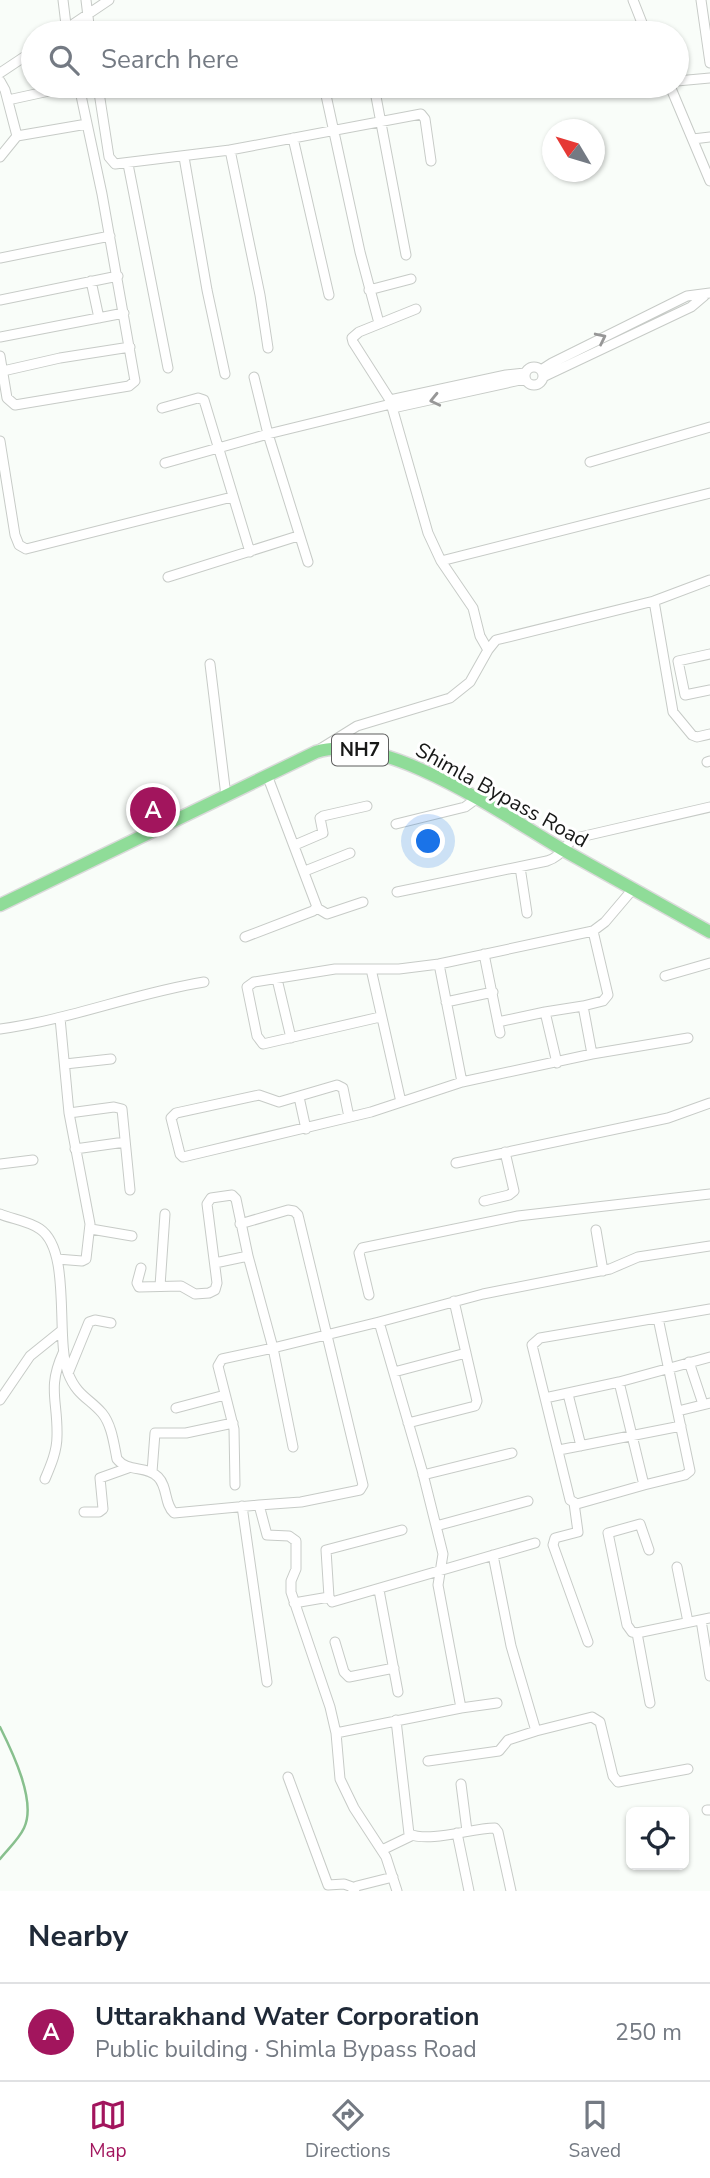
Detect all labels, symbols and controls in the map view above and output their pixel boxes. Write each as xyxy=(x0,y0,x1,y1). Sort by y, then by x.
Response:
search box xyxy=(21,21,689,98)
icon: search xyxy=(45,41,83,79)
text: Search here xyxy=(101,42,239,77)
north arrow xyxy=(542,119,605,182)
one-way arrow xyxy=(594,333,606,347)
one-way arrow xyxy=(429,392,441,406)
road number: NH7 xyxy=(332,734,388,765)
street label: Shimla Bypass Road xyxy=(411,736,593,854)
pin: A xyxy=(130,784,176,836)
your location xyxy=(411,824,445,858)
map controls xyxy=(626,1807,689,1870)
button: locate xyxy=(626,1807,689,1870)
text: Nearby xyxy=(28,1916,128,1957)
text: Uttarakhand Water Corporation xyxy=(95,1999,479,2034)
text: A xyxy=(42,2017,60,2048)
text: 250 m xyxy=(615,2017,682,2048)
text: Public building · Shimla Bypass Road xyxy=(95,2034,477,2065)
tab: Map xyxy=(89,2096,127,2164)
tab: Directions xyxy=(305,2096,391,2164)
tab: Saved xyxy=(569,2096,621,2164)

